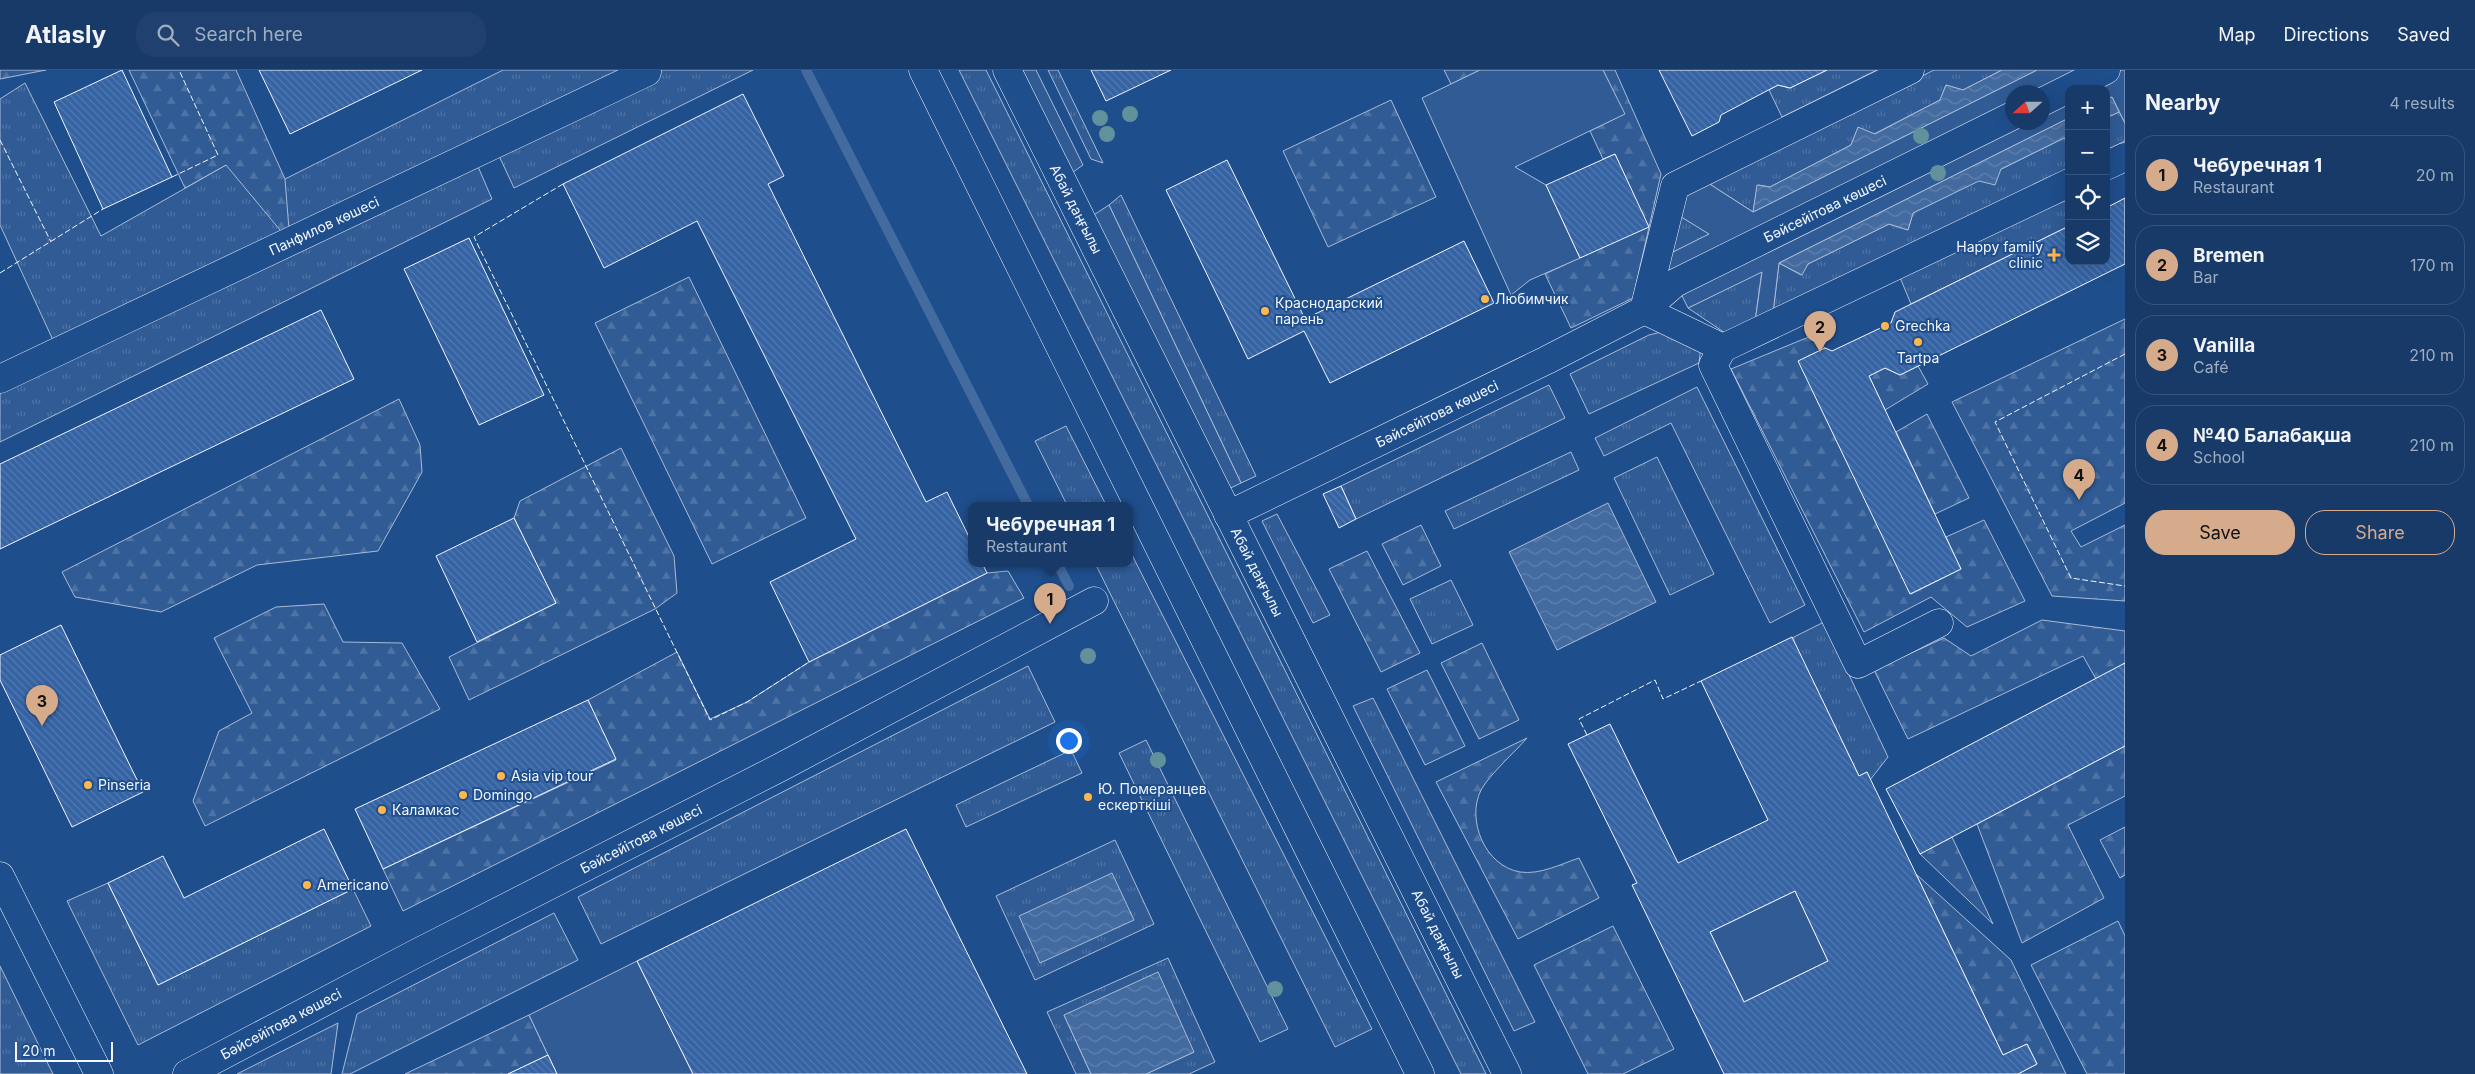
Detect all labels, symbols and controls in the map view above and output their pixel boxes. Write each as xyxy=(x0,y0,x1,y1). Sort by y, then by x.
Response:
search box xyxy=(136,12,486,57)
text: Atlasly xyxy=(25,20,106,49)
icon: search xyxy=(154,21,182,49)
text: Search here xyxy=(194,23,303,46)
text: Map xyxy=(2218,24,2256,45)
text: Directions xyxy=(2284,24,2369,45)
text: Saved xyxy=(2397,24,2450,45)
north arrow xyxy=(2005,85,2050,130)
map controls xyxy=(2065,85,2110,265)
button: + xyxy=(2065,85,2110,130)
text: Nearby xyxy=(2145,90,2220,115)
text: 4 results xyxy=(2390,93,2455,113)
button: − xyxy=(2065,130,2110,175)
text: Чебуречная 1 xyxy=(2193,154,2322,177)
street label: Абай даңғылы xyxy=(1047,161,1106,256)
text: 1 xyxy=(2159,165,2165,185)
text: 20 m xyxy=(2416,165,2454,185)
street label: Бәйсейітова көшесі xyxy=(1761,171,1889,246)
button: locate xyxy=(2065,175,2110,220)
text: Restaurant xyxy=(2193,177,2274,197)
street label: Панфилов көшесі xyxy=(266,193,382,259)
button: layers xyxy=(2065,220,2110,265)
place label: Happy family clinic xyxy=(1956,238,2043,271)
text: Bremen xyxy=(2193,244,2265,267)
marker: Happy family clinic xyxy=(2047,248,2061,262)
text: 2 xyxy=(2157,255,2167,275)
text: 170 m xyxy=(2410,255,2454,275)
text: Bar xyxy=(2193,267,2218,287)
place label: Любимчик xyxy=(1495,290,1569,307)
marker: Любимчик xyxy=(1479,293,1491,305)
place label: Краснодарский парень xyxy=(1275,294,1383,327)
marker: Краснодарский парень xyxy=(1259,305,1271,317)
pin: 2 xyxy=(1804,311,1836,352)
place label: Grechka xyxy=(1895,317,1950,334)
marker: Grechka xyxy=(1879,320,1891,332)
text: Vanilla xyxy=(2193,334,2255,357)
marker: Tartpa xyxy=(1912,336,1924,348)
text: 3 xyxy=(2157,345,2167,365)
text: 210 m xyxy=(2409,345,2454,365)
place label: Tartpa xyxy=(1897,349,1939,366)
text: Café xyxy=(2193,357,2228,377)
street label: Бәйсейітова көшесі xyxy=(1373,376,1501,451)
text: №40 Балабақша xyxy=(2193,424,2352,447)
text: 4 xyxy=(2157,435,2167,455)
text: 210 m xyxy=(2409,435,2454,455)
text: School xyxy=(2193,447,2245,467)
pin: 4 xyxy=(2063,459,2095,500)
popup xyxy=(968,502,1133,567)
button: Save xyxy=(2145,510,2295,555)
button: Share xyxy=(2305,510,2455,555)
text: Чебуречная 1 xyxy=(986,513,1115,536)
street label: Абай даңғылы xyxy=(1228,524,1287,619)
text: Restaurant xyxy=(986,536,1067,556)
pin: 1 xyxy=(1034,583,1066,624)
pin: 3 xyxy=(26,685,58,726)
your location xyxy=(1056,728,1082,754)
place label: Asia vip tour xyxy=(511,767,593,784)
marker: Asia vip tour xyxy=(495,770,507,782)
place label: Pinseria xyxy=(98,776,151,793)
marker: Pinseria xyxy=(82,779,94,791)
place label: Ю. Померанцев ескерткіші xyxy=(1098,780,1207,813)
place label: Domingo xyxy=(473,786,532,803)
marker: Domingo xyxy=(457,789,469,801)
marker: Ю. Померанцев ескерткіші xyxy=(1082,791,1094,803)
street label: Бәйсейітова көшесі xyxy=(577,800,705,877)
place label: Каламкас xyxy=(392,801,459,818)
marker: Каламкас xyxy=(376,804,388,816)
place label: Americano xyxy=(317,876,389,893)
marker: Americano xyxy=(301,879,313,891)
street label: Абай даңғылы xyxy=(1409,886,1468,981)
street label: Бәйсейітова көшесі xyxy=(217,984,344,1063)
scale bar xyxy=(15,1039,112,1062)
text: 20 m xyxy=(22,1042,56,1059)

